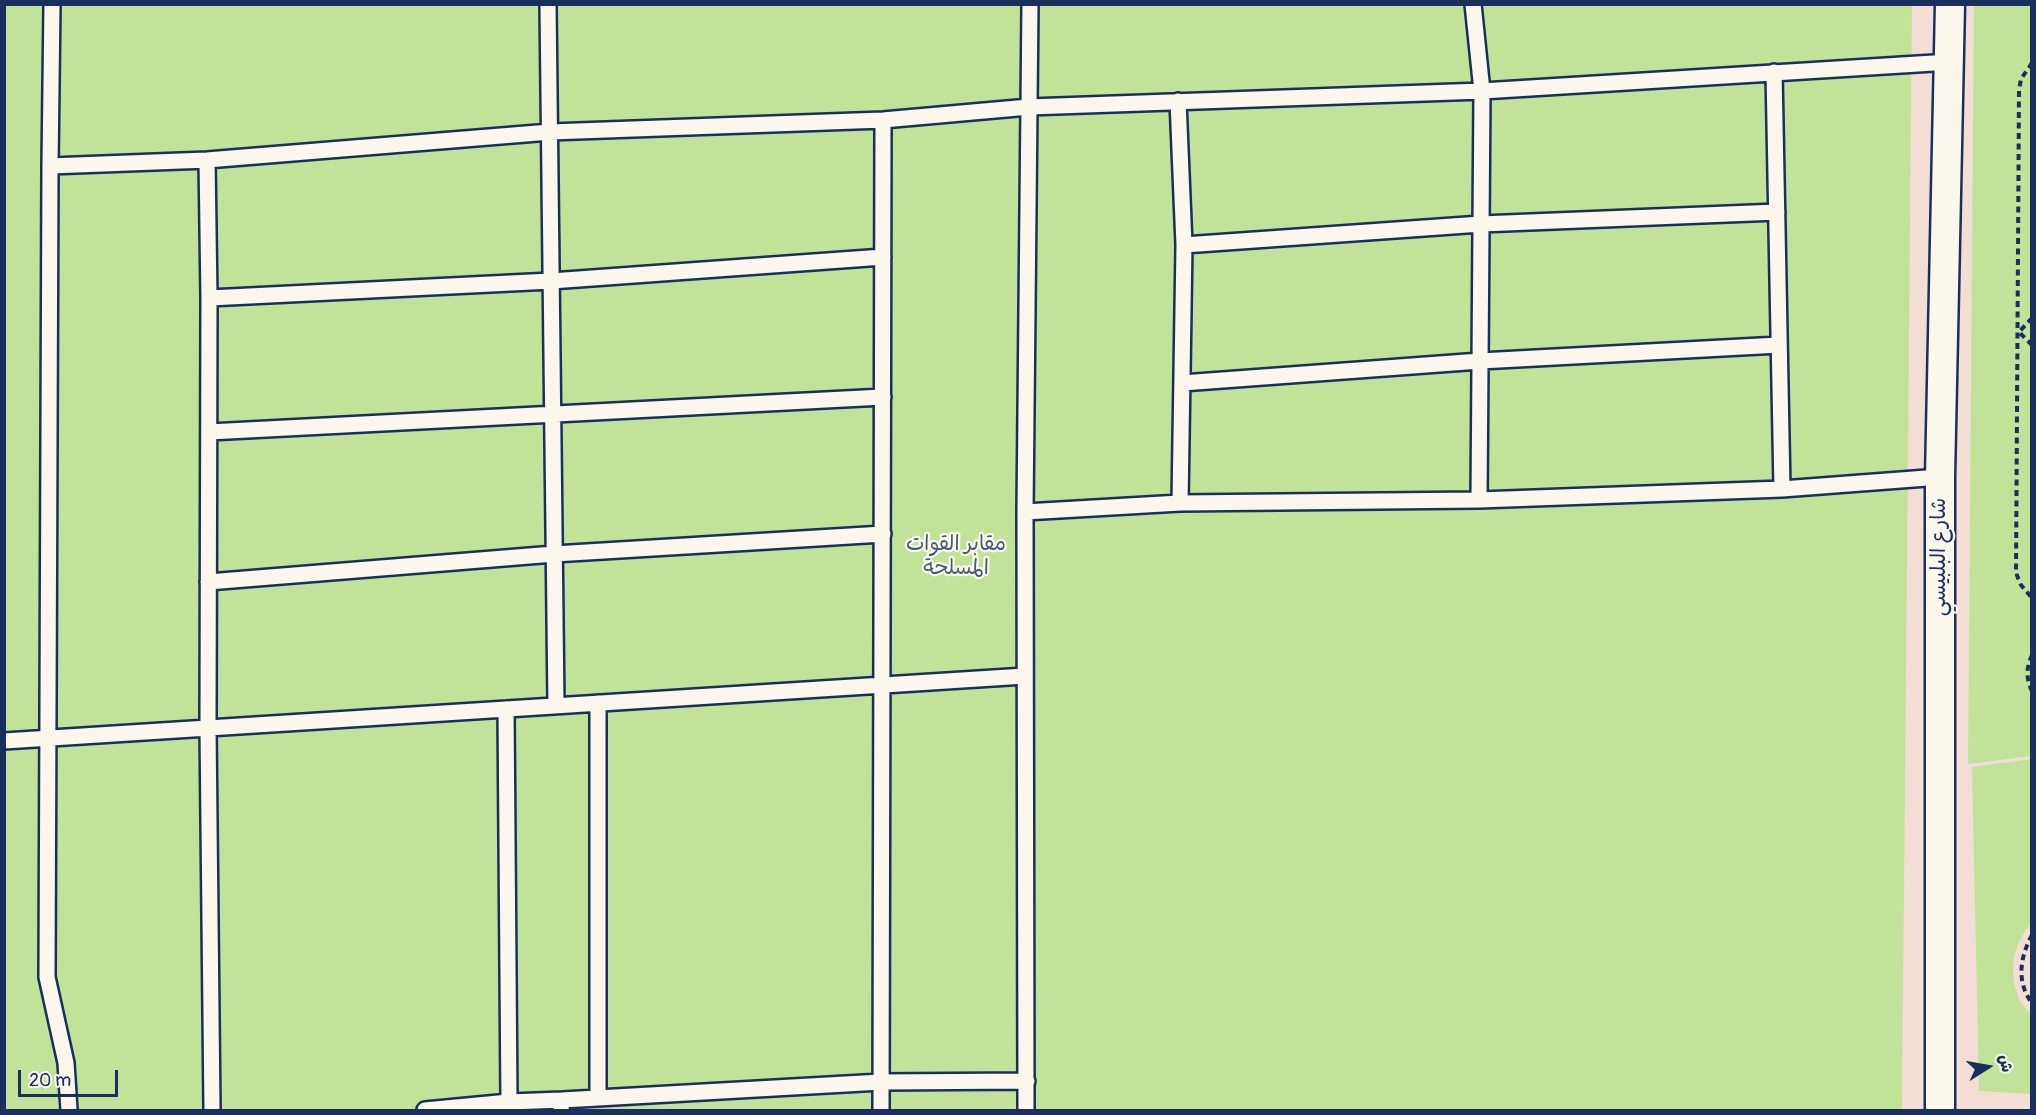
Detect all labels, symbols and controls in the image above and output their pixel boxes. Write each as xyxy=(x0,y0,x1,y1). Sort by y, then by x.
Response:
street label: شارع البلبيسي xyxy=(1927,498,1953,616)
park label: مقابر القوات المسلحة xyxy=(906,532,1006,582)
north arrow xyxy=(1958,1037,2018,1097)
text: ش xyxy=(1994,1053,2017,1074)
scale bar xyxy=(21,1058,122,1096)
text: 20 m xyxy=(29,1069,71,1092)

